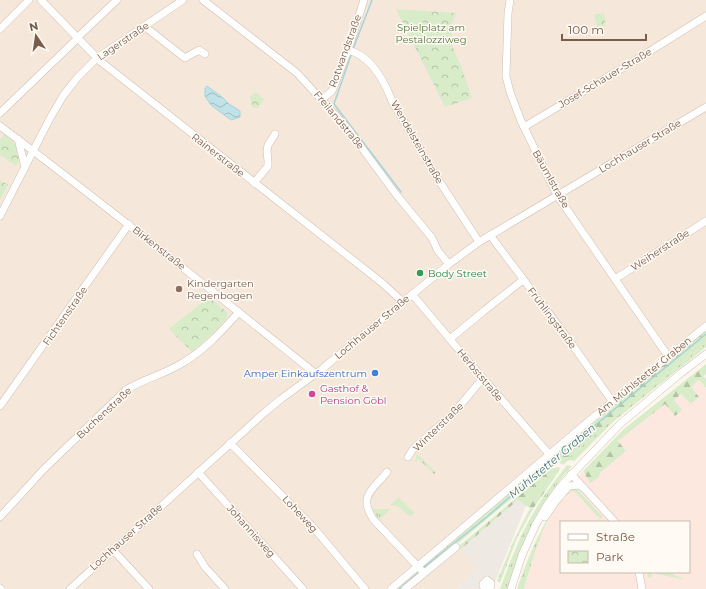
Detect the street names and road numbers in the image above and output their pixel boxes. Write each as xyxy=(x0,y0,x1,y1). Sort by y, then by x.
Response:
street label: Rotwandstraße xyxy=(326,13,364,89)
street label: Lagerstraße xyxy=(95,19,151,63)
street label: Josef-Schauer-Straße xyxy=(555,45,654,111)
street label: Freilandstraße xyxy=(311,88,367,152)
street label: Wendelsteinstraße xyxy=(388,98,446,186)
street label: Lochhauser Straße xyxy=(596,116,684,176)
street label: Rainerstraße xyxy=(189,130,247,180)
street label: Bäumlstraße xyxy=(530,148,572,210)
street label: Birkenstraße xyxy=(130,223,188,273)
street label: Weiherstraße xyxy=(628,226,692,274)
street label: Fichtenstraße xyxy=(40,284,90,348)
street label: Frühlingstraße xyxy=(525,285,579,351)
street label: Lochhauser Straße xyxy=(332,292,412,362)
street label: Am Mühlstetter Graben xyxy=(594,334,694,418)
street label: Herbststraße xyxy=(454,346,506,404)
street label: Buchenstraße xyxy=(74,384,134,442)
street label: Winterstraße xyxy=(410,400,466,454)
street label: Loheweg xyxy=(279,493,321,535)
street label: Lochhauser Straße xyxy=(87,501,165,573)
street label: Johannisweg xyxy=(223,501,278,560)

